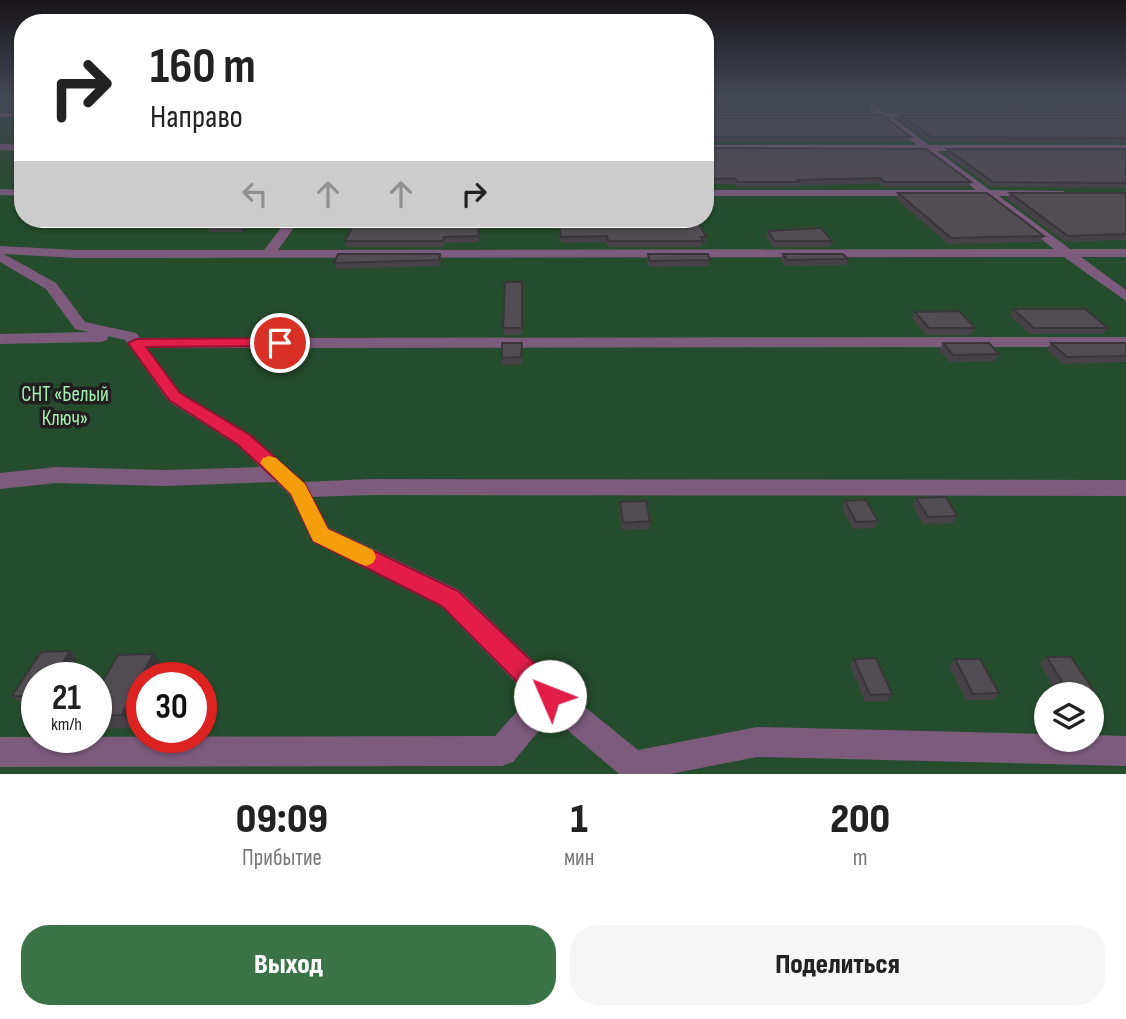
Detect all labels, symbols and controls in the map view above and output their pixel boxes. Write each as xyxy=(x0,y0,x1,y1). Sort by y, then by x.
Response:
text: 160 m xyxy=(150,38,256,97)
icon: right xyxy=(35,42,126,133)
text: Направо xyxy=(150,98,243,137)
icon: left xyxy=(236,175,274,213)
icon: ahead xyxy=(309,175,347,213)
icon: ahead xyxy=(382,175,420,213)
icon: right xyxy=(455,175,493,213)
pin xyxy=(250,313,310,373)
icon: arrive xyxy=(261,324,299,362)
park label: СНТ «Белый Ключ» xyxy=(21,382,109,431)
position arrow xyxy=(513,659,587,733)
speed limit sign: 30 xyxy=(126,662,217,753)
text: 21 xyxy=(52,677,81,720)
map controls xyxy=(1034,682,1104,752)
button: layers xyxy=(1034,682,1104,752)
text: km/h xyxy=(51,714,82,735)
text: 09:09 xyxy=(236,794,328,845)
text: 1 xyxy=(570,794,588,845)
text: 200 xyxy=(830,794,890,845)
text: Прибытие xyxy=(242,844,322,872)
text: мин xyxy=(564,844,594,872)
text: m xyxy=(853,844,868,872)
button: Выход xyxy=(21,925,556,1005)
button: Поделиться xyxy=(570,925,1105,1005)

